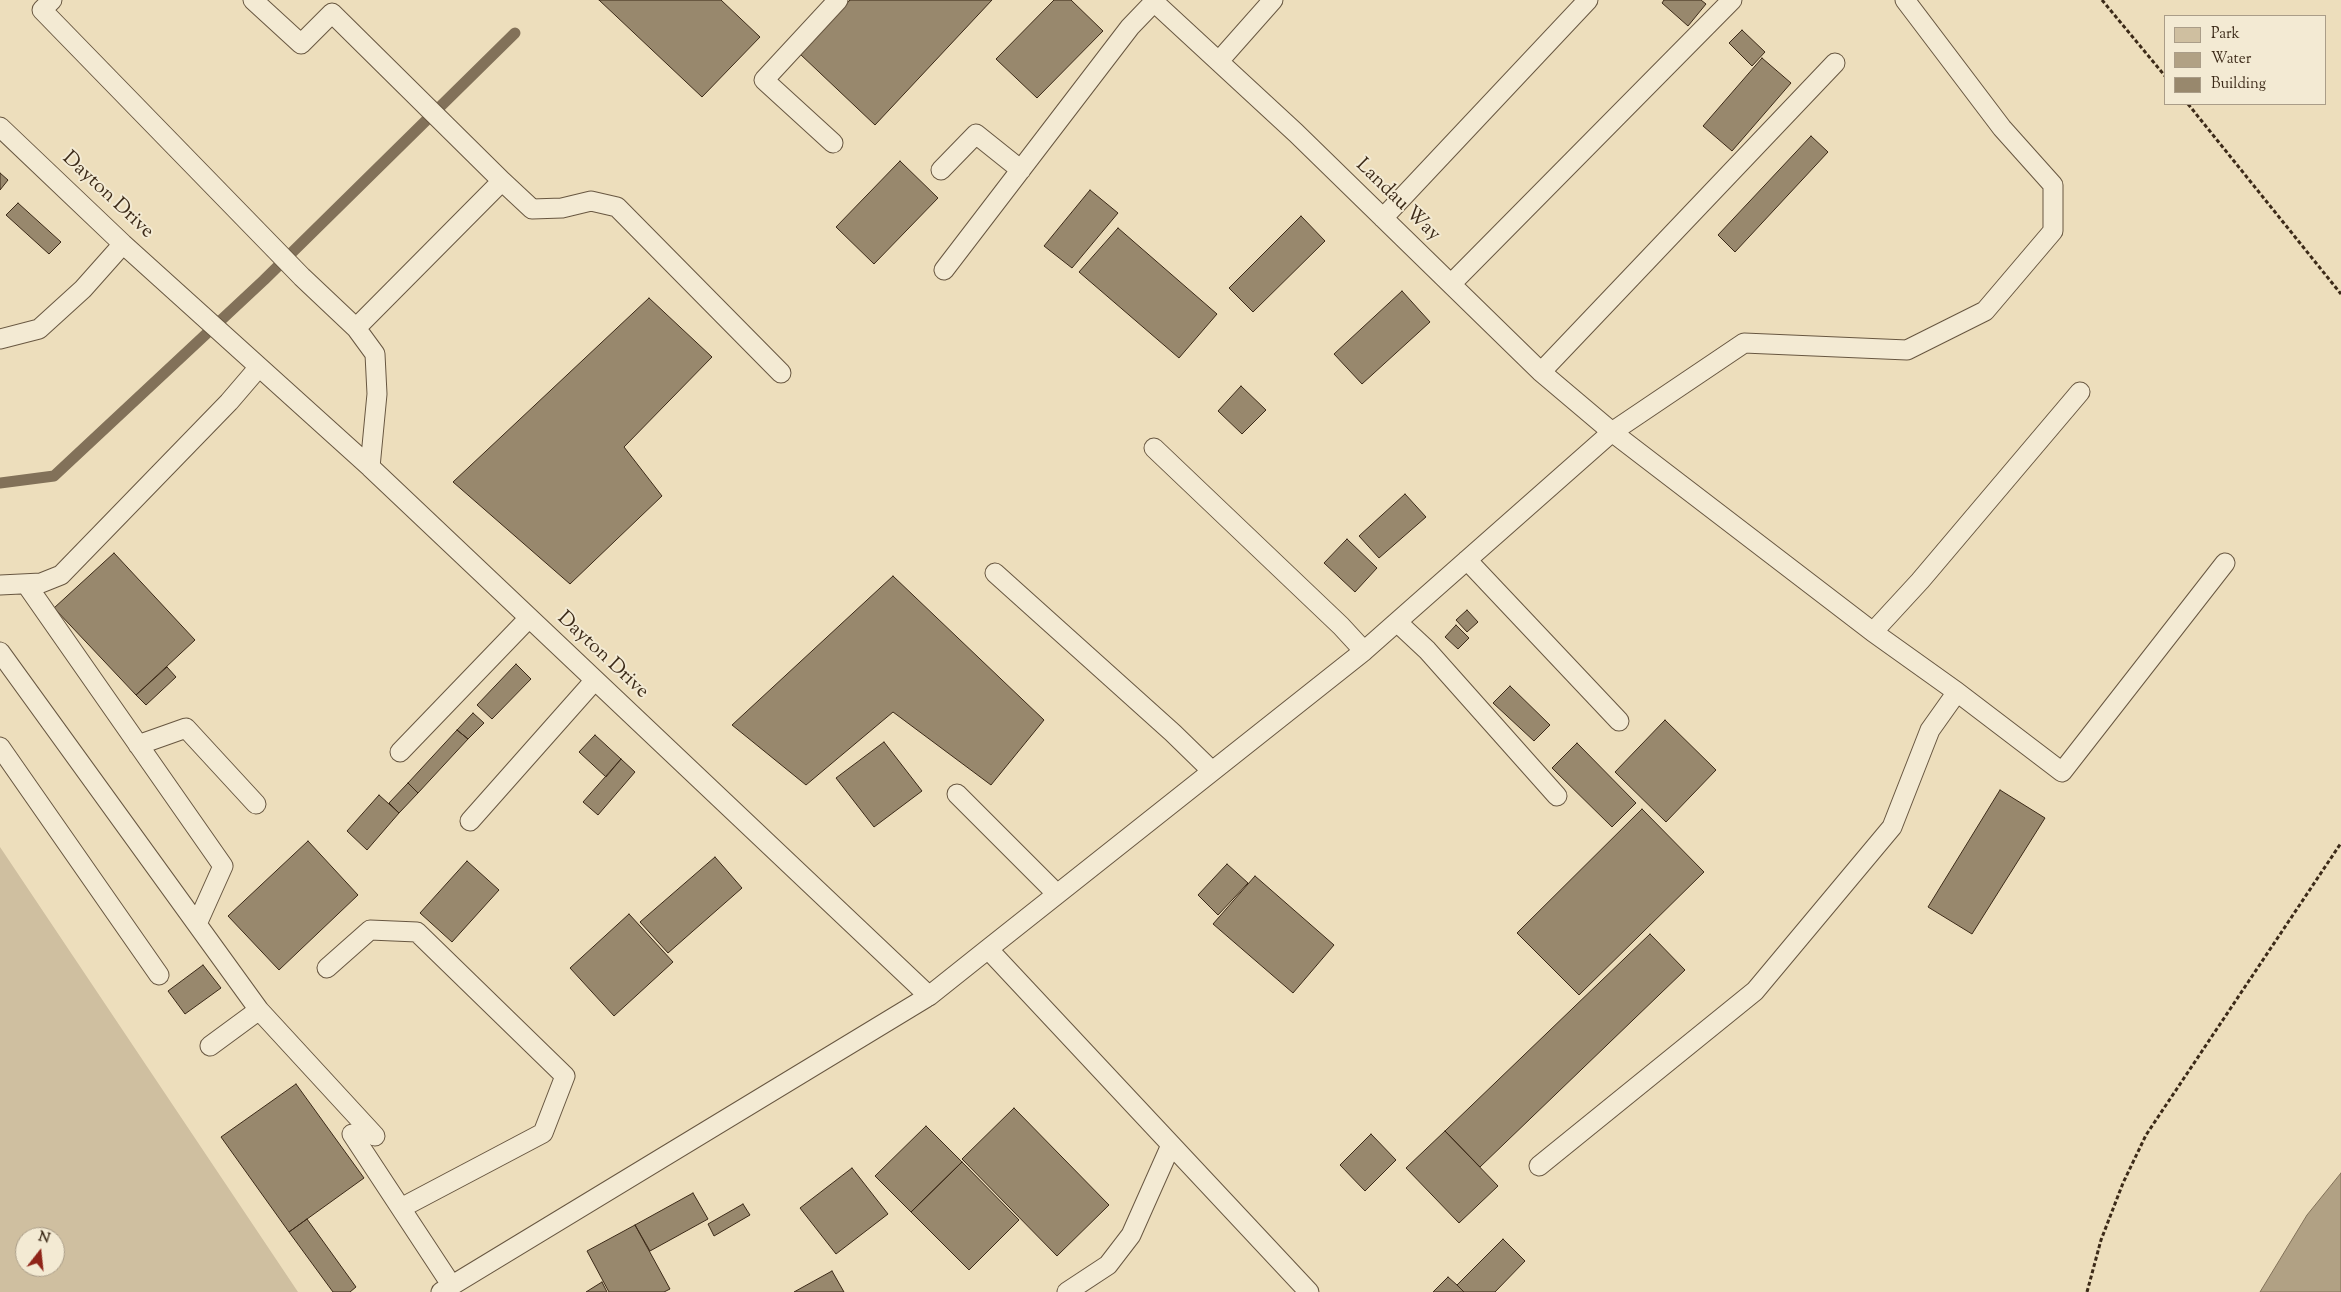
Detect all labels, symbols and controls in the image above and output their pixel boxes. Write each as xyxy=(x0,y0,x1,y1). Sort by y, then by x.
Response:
legend xyxy=(2164,15,2326,105)
text: Park xyxy=(2211,24,2240,45)
text: Water xyxy=(2211,49,2251,70)
text: Building xyxy=(2211,74,2266,95)
street label: Dayton Drive xyxy=(56,147,158,245)
street label: Landau Way xyxy=(1350,155,1444,247)
street label: Dayton Drive xyxy=(551,607,653,705)
north arrow xyxy=(15,1227,65,1277)
text: N xyxy=(36,1227,52,1250)

